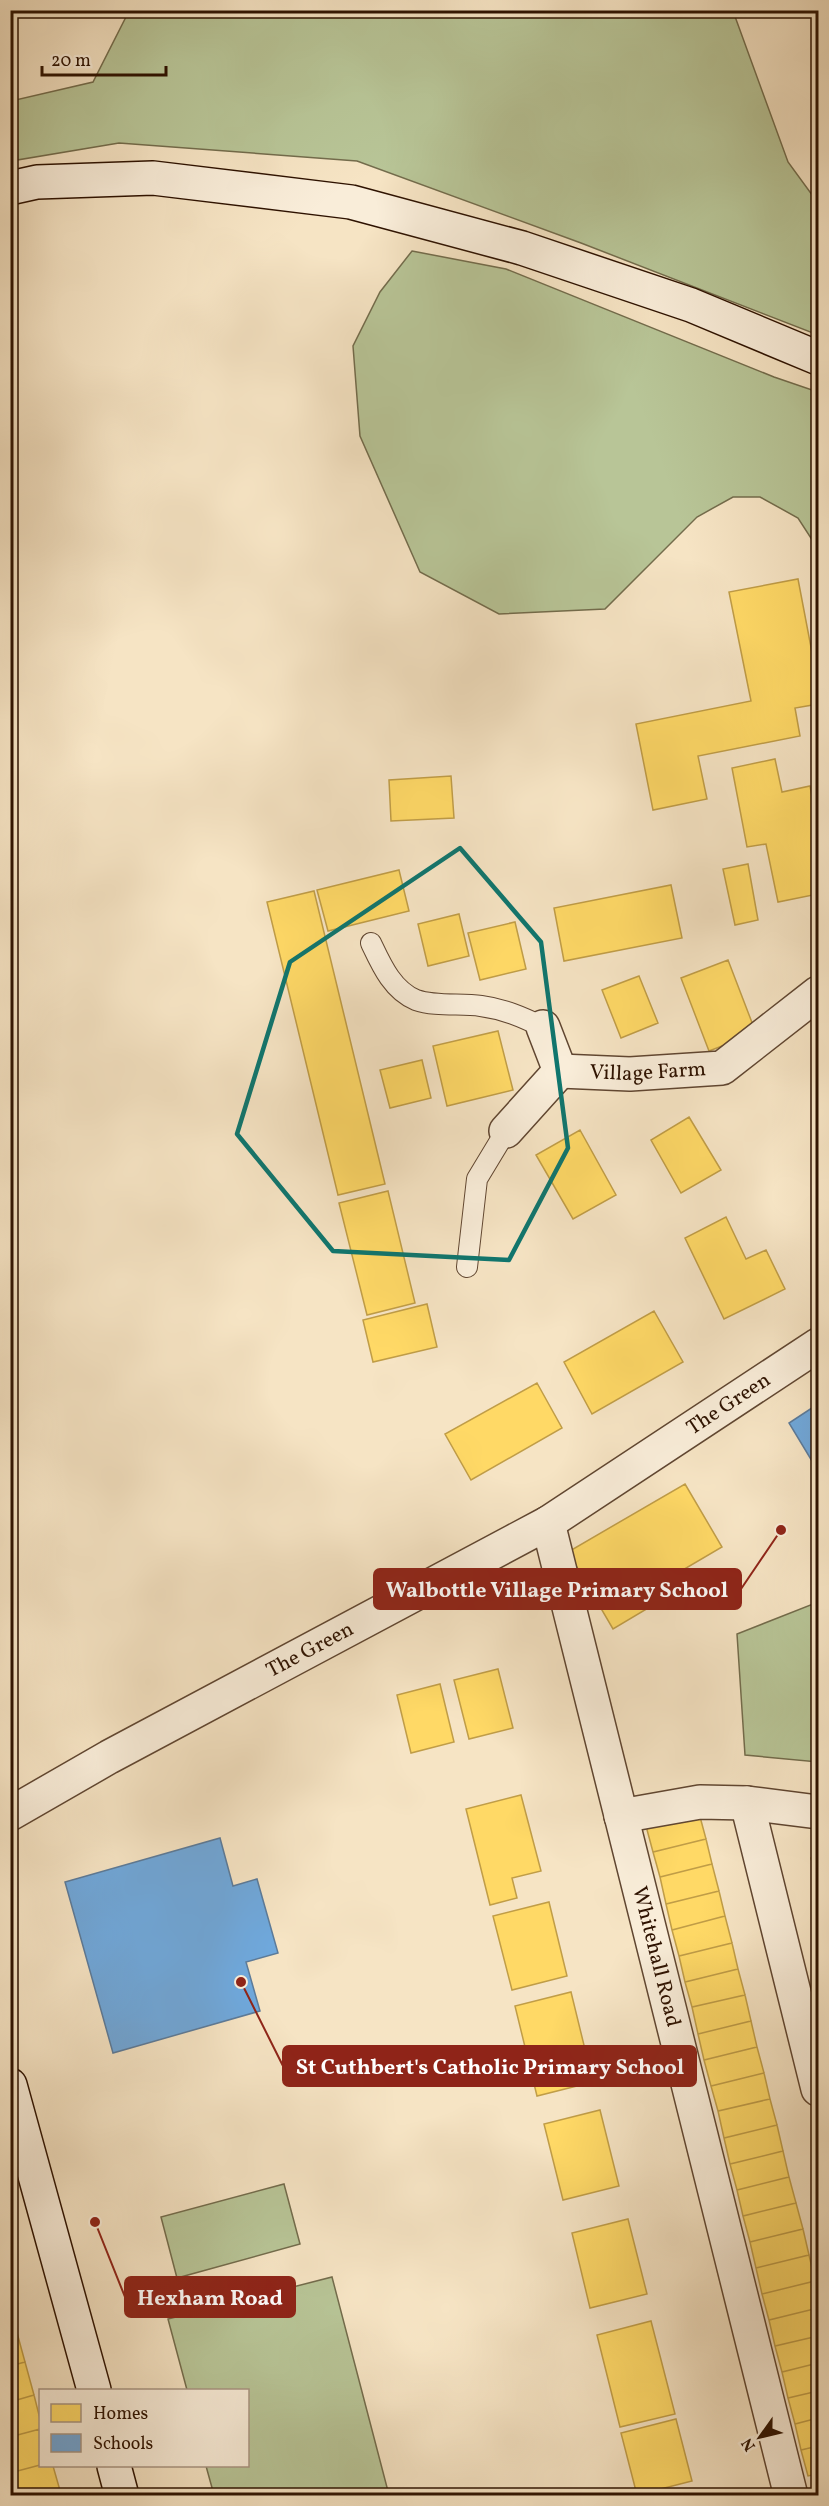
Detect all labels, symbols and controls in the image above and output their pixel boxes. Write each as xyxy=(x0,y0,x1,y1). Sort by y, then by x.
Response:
scale bar xyxy=(42,39,166,77)
text: 20 m xyxy=(51,49,91,74)
street label: Village Farm xyxy=(589,1055,707,1089)
street label: The Green xyxy=(681,1366,776,1442)
callout: Walbottle Village Primary School xyxy=(374,1569,741,1609)
text: Walbottle Village Primary School xyxy=(386,1576,728,1607)
street label: The Green xyxy=(261,1615,359,1685)
street label: Whitehall Road xyxy=(625,1883,688,2030)
callout: St Cuthbert's Catholic Primary School xyxy=(283,2046,696,2086)
text: St Cuthbert's Catholic Primary School xyxy=(296,2053,684,2084)
callout: Hexham Road xyxy=(125,2277,295,2317)
text: Hexham Road xyxy=(137,2284,283,2315)
legend xyxy=(39,2389,249,2467)
text: Homes xyxy=(93,2402,148,2427)
north arrow xyxy=(730,2407,790,2467)
text: Schools xyxy=(93,2432,153,2457)
text: N xyxy=(737,2433,762,2455)

